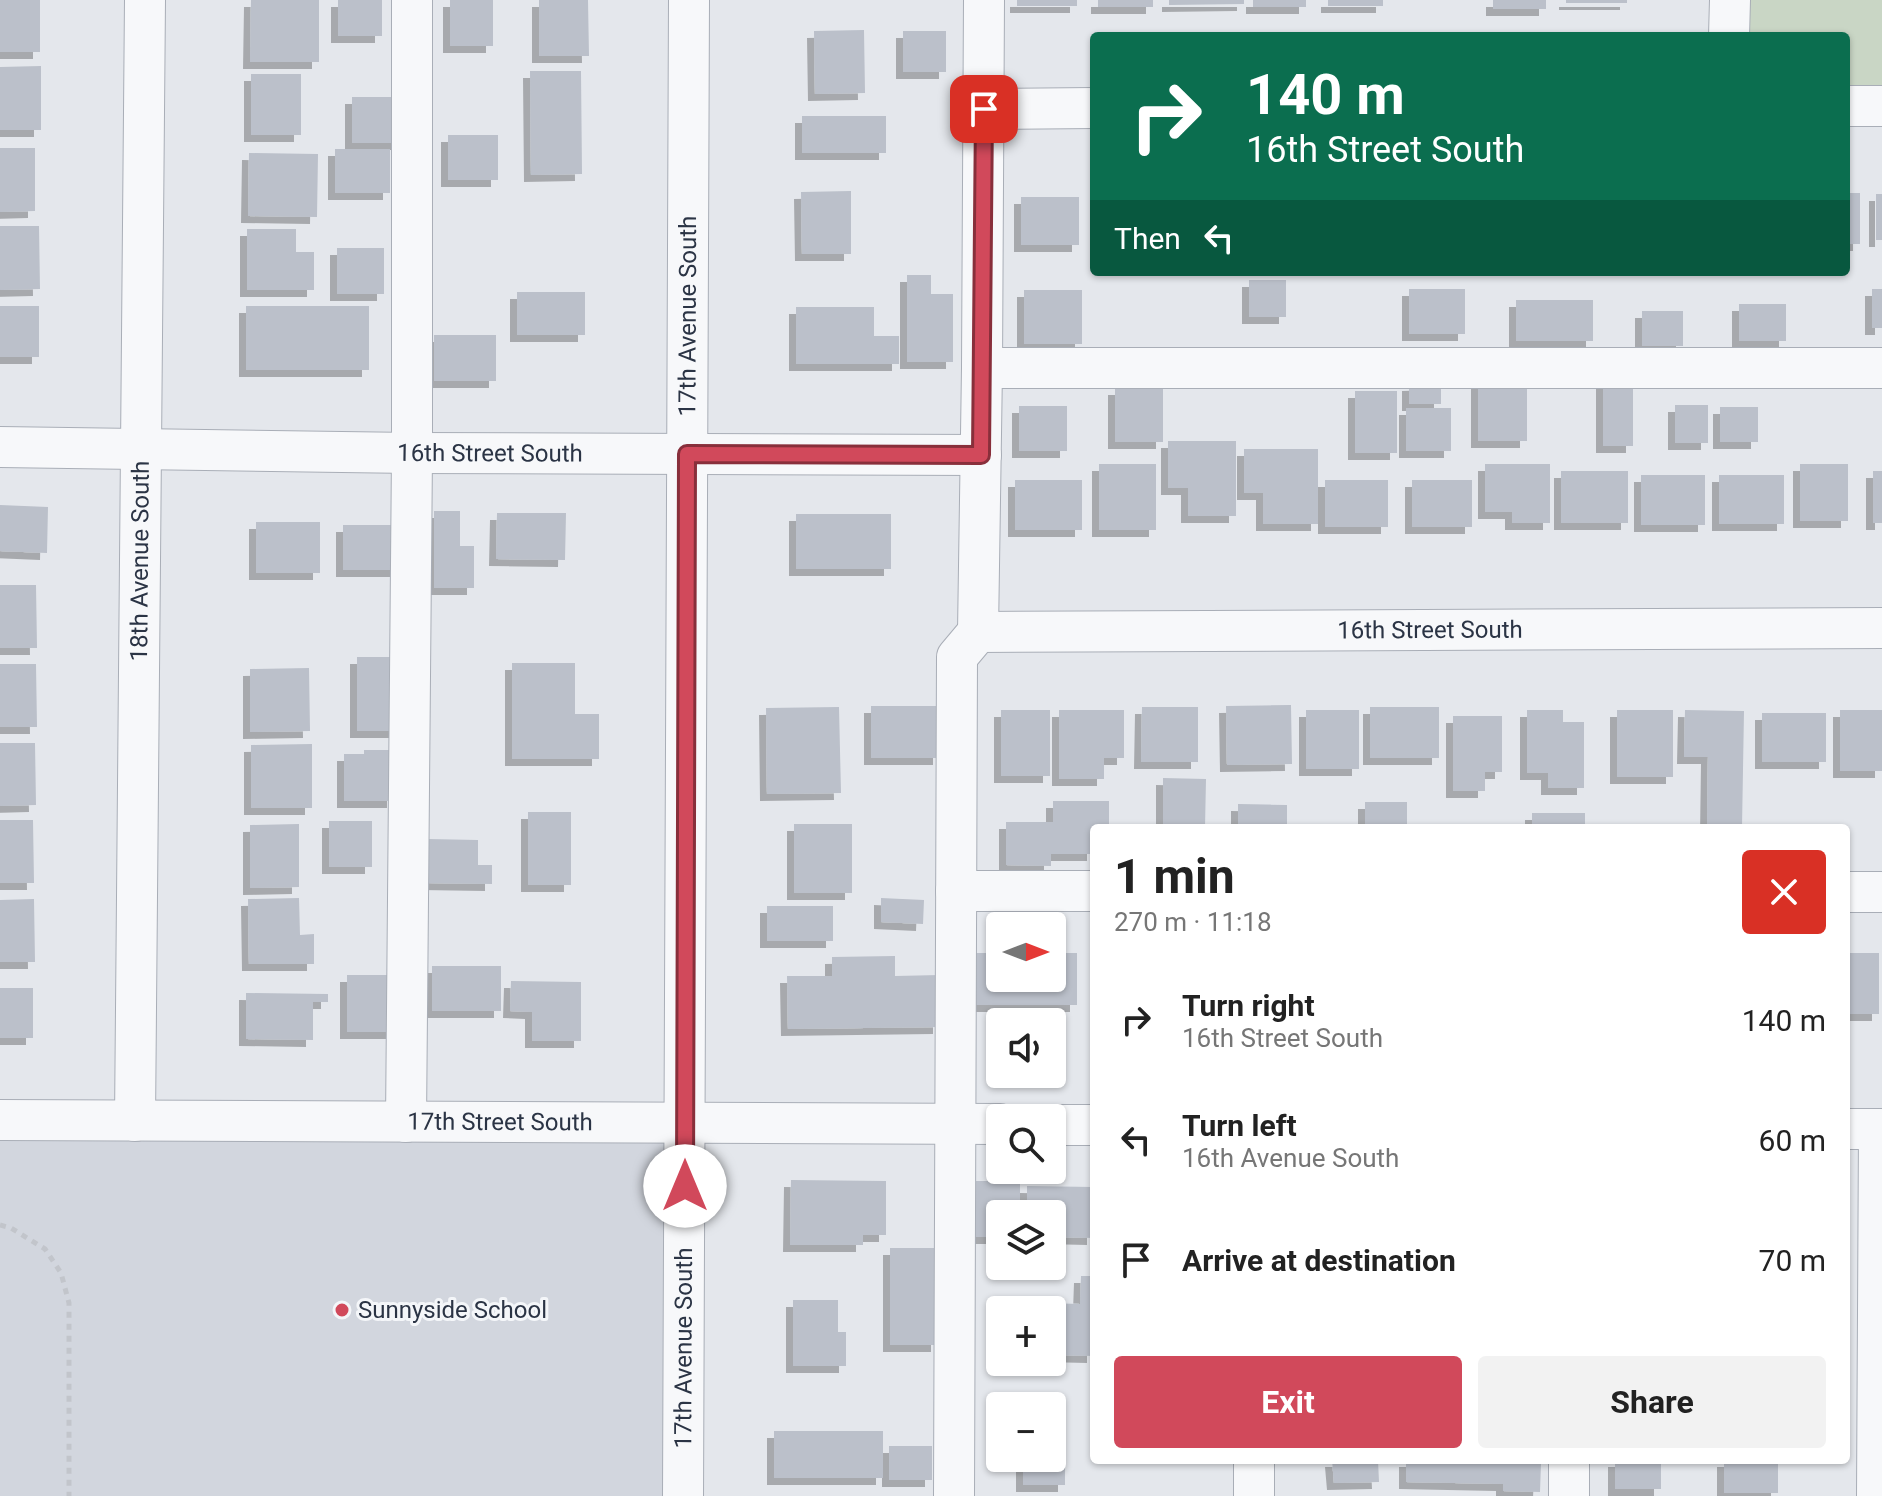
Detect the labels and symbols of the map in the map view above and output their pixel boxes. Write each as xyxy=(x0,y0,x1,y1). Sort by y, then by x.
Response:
pin xyxy=(950,75,1018,143)
street label: 17th Avenue South xyxy=(673,216,702,416)
street label: 16th Street South xyxy=(397,439,583,468)
street label: 18th Avenue South xyxy=(125,461,155,662)
street label: 16th Street South xyxy=(1337,616,1523,644)
north arrow xyxy=(986,912,1066,992)
street label: 17th Street South xyxy=(407,1108,593,1136)
position arrow xyxy=(643,1144,727,1228)
street label: 17th Avenue South xyxy=(669,1248,698,1448)
place label: Sunnyside School xyxy=(358,1296,547,1324)
marker: Sunnyside School xyxy=(333,1301,351,1319)

